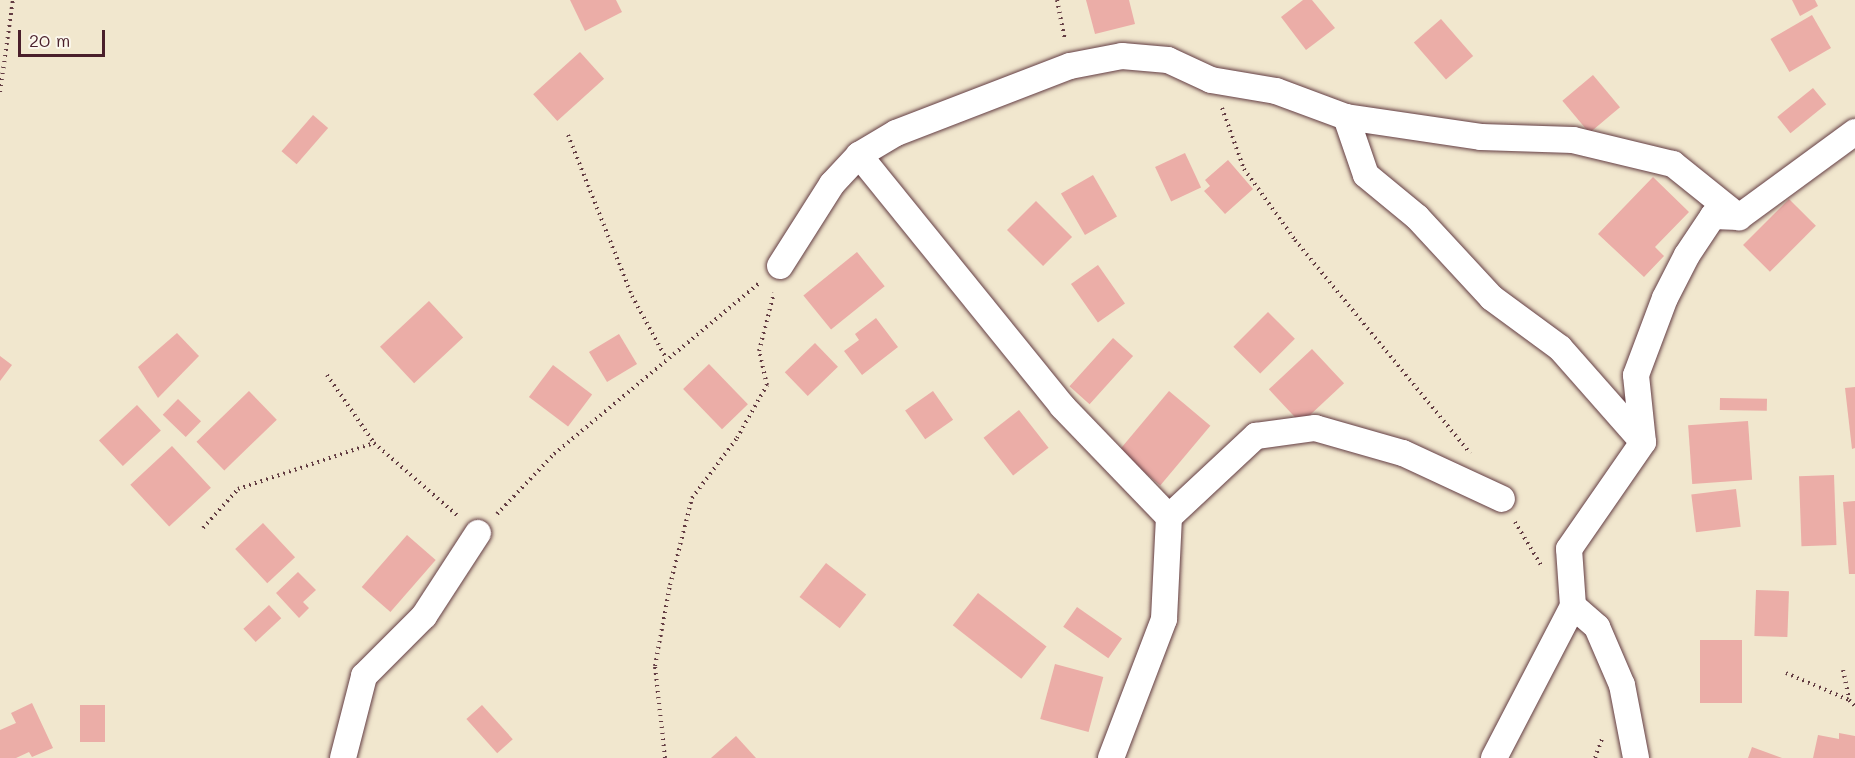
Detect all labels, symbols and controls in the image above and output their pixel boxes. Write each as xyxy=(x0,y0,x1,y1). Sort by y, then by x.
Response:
scale bar xyxy=(21,18,108,56)
text: 20 m xyxy=(29,28,70,52)

